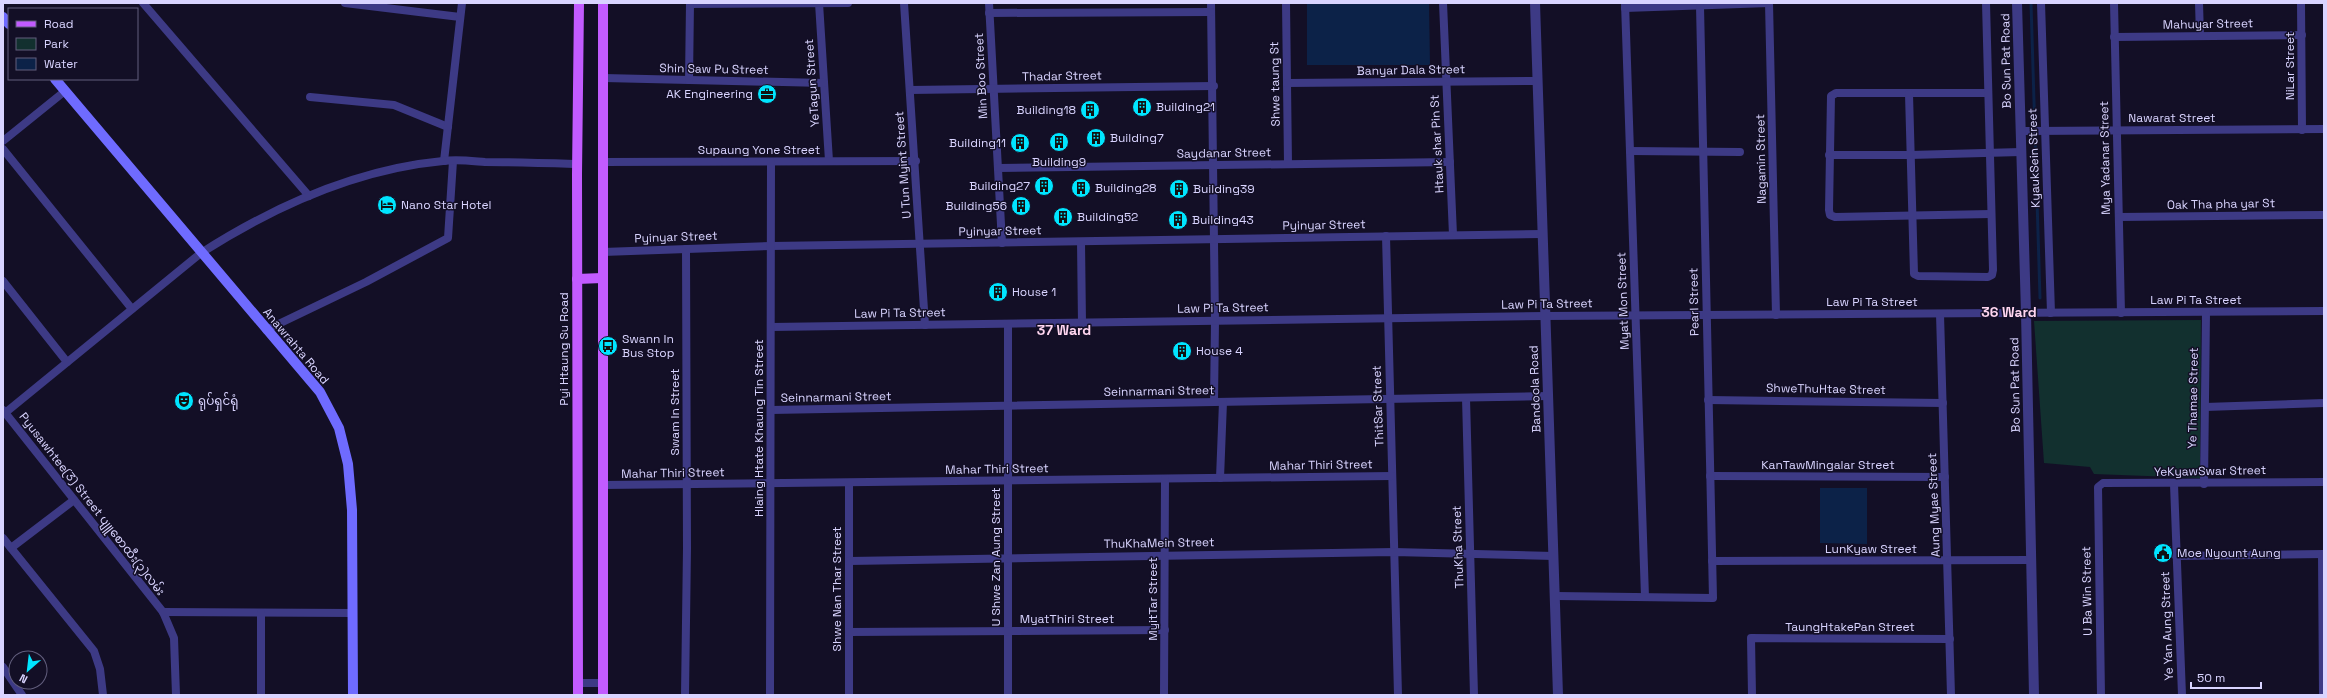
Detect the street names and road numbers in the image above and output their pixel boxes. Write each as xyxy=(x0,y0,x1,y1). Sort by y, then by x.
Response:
street label: Bo Sun Pat Road xyxy=(1997,13,2015,109)
street label: Mahuyar Street xyxy=(2163,15,2253,33)
street label: Min Boo Street xyxy=(971,32,991,120)
street label: NiLar Street xyxy=(2282,32,2298,100)
street label: YeTagun Street xyxy=(801,38,823,128)
street label: Shwe taung St xyxy=(1266,41,1284,127)
street label: Shin Saw Pu Street xyxy=(659,60,769,78)
street label: Banyar Dala Street xyxy=(1357,61,1465,79)
street label: Thadar Street xyxy=(1022,67,1102,85)
street label: Htauk shar Pin St xyxy=(1426,94,1448,194)
street label: Mya Yadanar Street xyxy=(2096,101,2114,215)
street label: KyaukSein Street xyxy=(2024,108,2044,208)
street label: Nawarat Street xyxy=(2128,110,2216,126)
street label: U Tun Myint Street xyxy=(891,111,915,219)
street label: Nagamin Street xyxy=(1752,114,1770,204)
street label: Supaung Yone Street xyxy=(698,142,820,158)
street label: Saydanar Street xyxy=(1177,144,1271,162)
street label: Oak Tha pha yar St xyxy=(2167,195,2275,213)
street label: Pyinyar Street xyxy=(1282,216,1366,234)
street label: Pyinyar Street xyxy=(958,222,1042,240)
street label: Pyinyar Street xyxy=(634,228,718,246)
street label: Myat Mon Street xyxy=(1613,252,1633,350)
street label: Pearl Street xyxy=(1685,268,1703,336)
street label: Pyi Htaung Su Road xyxy=(556,292,572,406)
street label: Law Pi Ta Street xyxy=(2150,292,2242,308)
street label: Law Pi Ta Street xyxy=(1826,294,1918,310)
street label: Law Pi Ta Street xyxy=(1501,295,1593,313)
street label: Law Pi Ta Street xyxy=(1177,299,1269,317)
street label: Law Pi Ta Street xyxy=(854,304,946,322)
street label: Anawrahta Road xyxy=(259,305,333,387)
street label: Bo Sun Pat Road xyxy=(2006,337,2024,433)
street label: Hlaing Htate Khaung Tin Street xyxy=(751,339,767,517)
street label: Bandoola Road xyxy=(1525,345,1545,433)
street label: Ye Thamae Street xyxy=(2184,347,2202,449)
street label: ThitSar Street xyxy=(1369,365,1387,447)
street label: Swam In Street xyxy=(667,368,683,456)
street label: ShweThuHtae Street xyxy=(1766,380,1886,398)
street label: Seinnarmani Street xyxy=(1103,382,1215,400)
street label: Seinnarmani Street xyxy=(780,388,892,406)
street label: Pyusawhtee(3) Street ပျူစောထီး(၃)လမ်း xyxy=(14,409,169,600)
street label: Aung Myae Street xyxy=(1924,453,1944,557)
street label: Mahar Thiri Street xyxy=(1269,456,1373,474)
street label: KanTawMingalar Street xyxy=(1761,457,1895,473)
street label: Mahar Thiri Street xyxy=(945,460,1049,478)
street label: YeKyawSwar Street xyxy=(2154,462,2266,480)
street label: Mahar Thiri Street xyxy=(621,464,725,482)
street label: U Shwe Zan Aung Street xyxy=(988,487,1004,627)
street label: ThuKha Street xyxy=(1449,505,1467,589)
street label: Shwe Nan Thar Street xyxy=(829,527,845,651)
street label: ThuKhaMein Street xyxy=(1103,534,1215,552)
street label: LunKyaw Street xyxy=(1825,541,1917,557)
street label: U Ba Win Street xyxy=(2078,546,2096,636)
street label: MyitTar Street xyxy=(1145,557,1161,641)
street label: Ye Yan Aung Street xyxy=(2157,571,2177,681)
street label: MyatThiri Street xyxy=(1020,611,1114,627)
street label: TaungHtakePan Street xyxy=(1785,619,1915,635)

